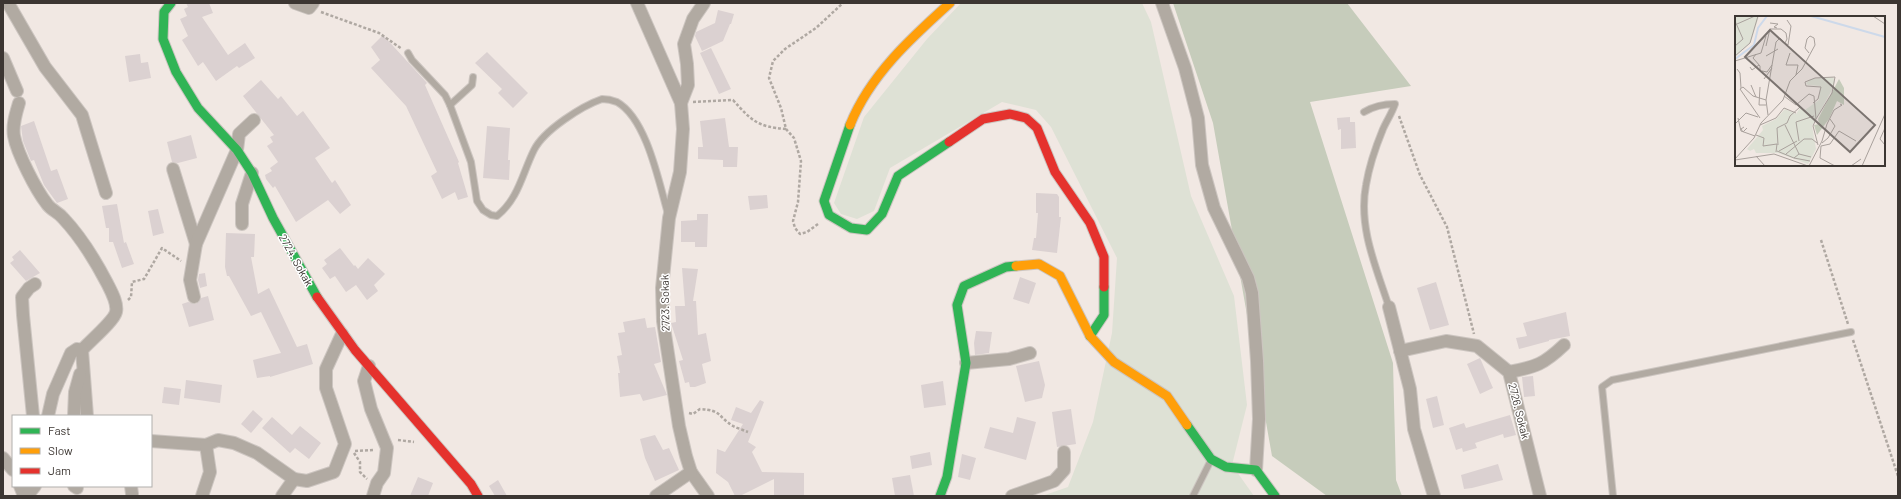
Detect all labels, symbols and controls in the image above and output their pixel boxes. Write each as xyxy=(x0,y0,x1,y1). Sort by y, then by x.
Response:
inset map xyxy=(1735,16,1885,166)
street label: 2724. Sokak xyxy=(277,232,316,288)
street label: 2723. Sokak xyxy=(657,274,671,332)
street label: 2726. Sokak xyxy=(1506,382,1533,441)
legend xyxy=(12,415,152,487)
text: Fast xyxy=(48,423,71,437)
text: Slow xyxy=(48,443,73,457)
text: Jam xyxy=(48,463,71,477)

